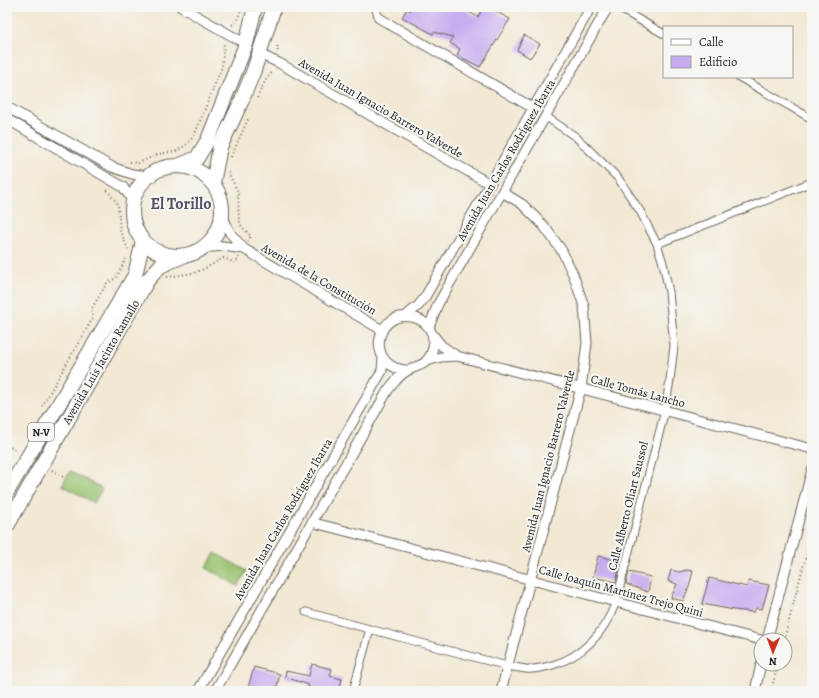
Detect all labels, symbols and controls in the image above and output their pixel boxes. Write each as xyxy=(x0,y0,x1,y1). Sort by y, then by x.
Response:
legend xyxy=(663,26,793,78)
text: Calle xyxy=(699,34,723,50)
street label: Avenida Juan Ignacio Barrero Valverde xyxy=(295,54,466,162)
text: Edificio xyxy=(699,54,737,70)
street label: Avenida Juan Carlos Rodríguez Ibarra xyxy=(453,76,559,244)
district label: El Torillo xyxy=(150,193,212,215)
street label: Avenida de la Constitución xyxy=(258,239,380,319)
street label: Avenida Luis Jacinto Ramallo xyxy=(58,297,143,428)
street label: Avenida Juan Ignacio Barrero Valverde xyxy=(517,368,578,555)
street label: Calle Tomás Lancho xyxy=(589,371,687,411)
road number: N-V xyxy=(28,423,54,441)
street label: Avenida Juan Carlos Rodríguez Ibarra xyxy=(230,435,336,603)
street label: Calle Alberto Oliart Saussol xyxy=(604,440,652,572)
street label: Calle Joaquín Martínez Trejo Quini xyxy=(537,561,705,621)
north arrow xyxy=(753,632,793,672)
text: N xyxy=(769,654,777,669)

